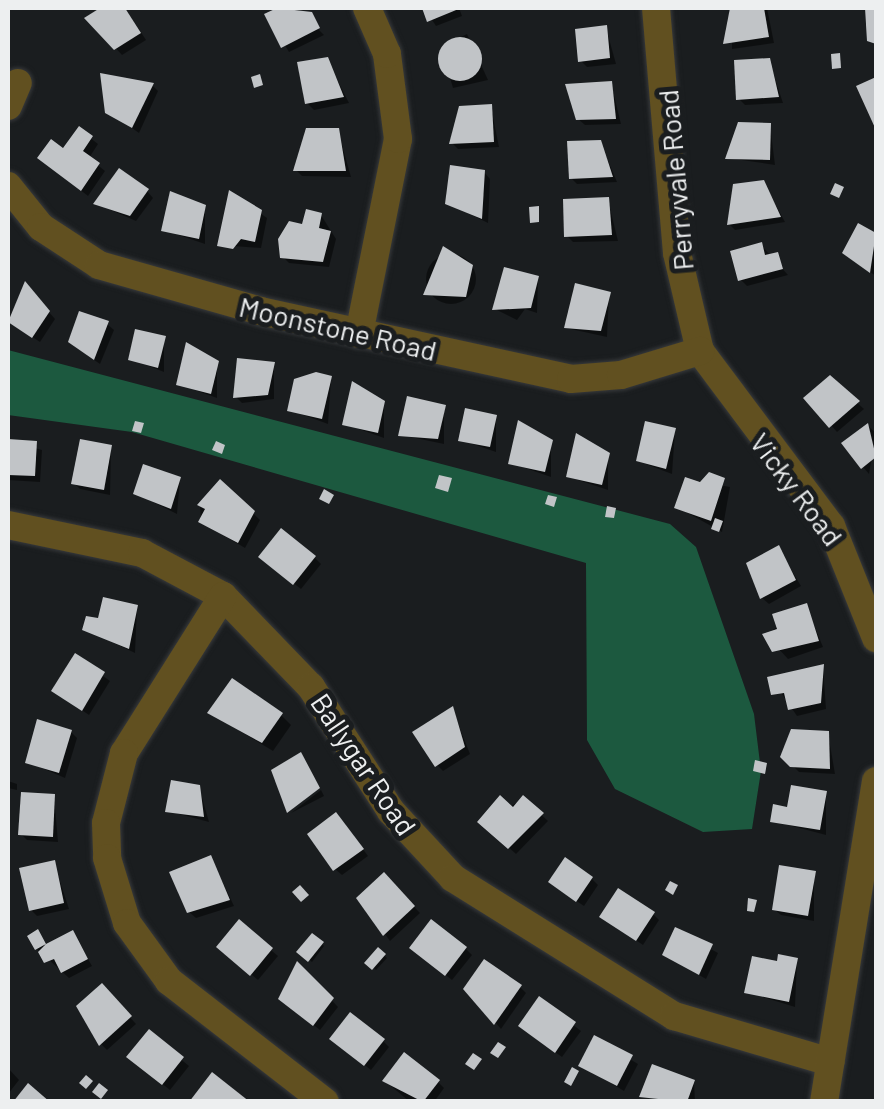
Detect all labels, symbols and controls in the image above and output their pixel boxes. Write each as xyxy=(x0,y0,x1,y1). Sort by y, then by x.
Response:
street label: Perryvale Road xyxy=(650,88,700,272)
street label: Moonstone Road xyxy=(236,289,440,367)
street label: Vicky Road xyxy=(744,426,850,552)
street label: Ballygar Road xyxy=(304,687,424,841)

